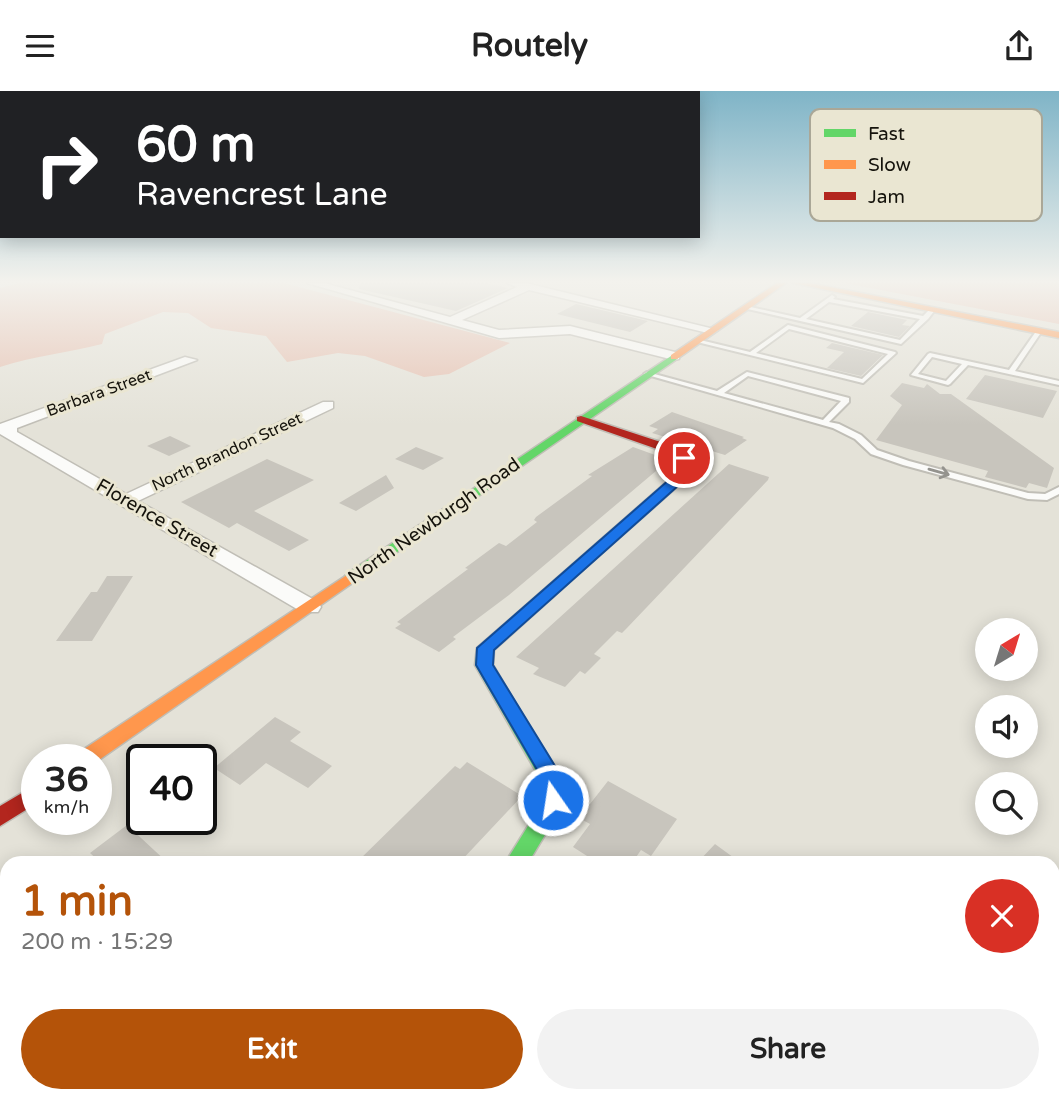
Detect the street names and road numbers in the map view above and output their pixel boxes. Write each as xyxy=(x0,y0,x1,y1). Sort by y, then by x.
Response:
street label: Barbara Street xyxy=(44,365,154,421)
street label: North Brandon Street xyxy=(149,408,305,496)
street label: North Newburgh Road xyxy=(344,453,524,589)
street label: Florence Street xyxy=(92,474,222,562)

